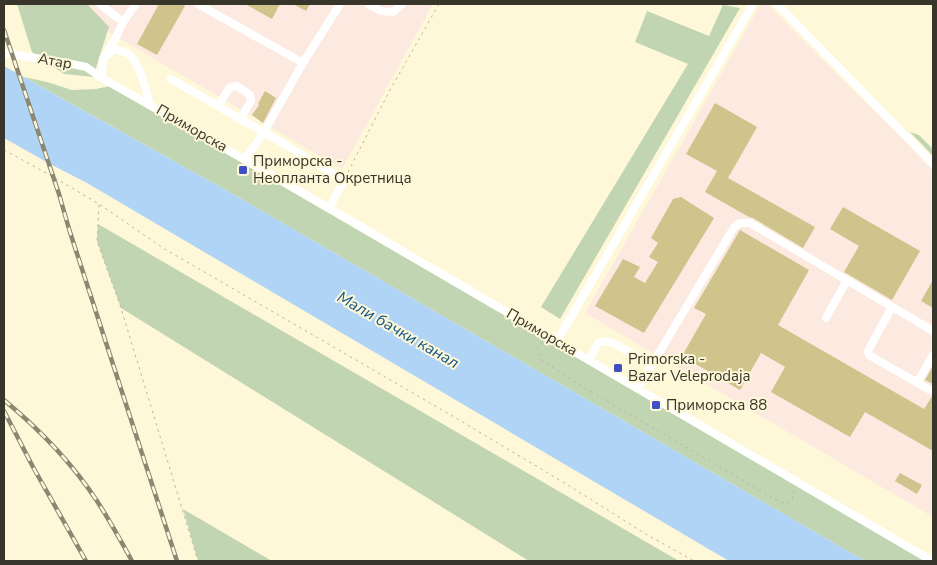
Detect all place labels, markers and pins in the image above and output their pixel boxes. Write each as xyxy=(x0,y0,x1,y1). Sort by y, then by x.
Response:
place label: Приморска - Неопланта Окретница xyxy=(253,151,412,188)
marker: Приморска - Неопланта Окретница xyxy=(237,164,249,176)
place label: Primorska - Bazar Veleprodaja xyxy=(628,349,750,386)
marker: Primorska - Bazar Veleprodaja xyxy=(612,362,624,374)
place label: Приморска 88 xyxy=(666,395,767,415)
marker: Приморска 88 xyxy=(650,399,662,411)

